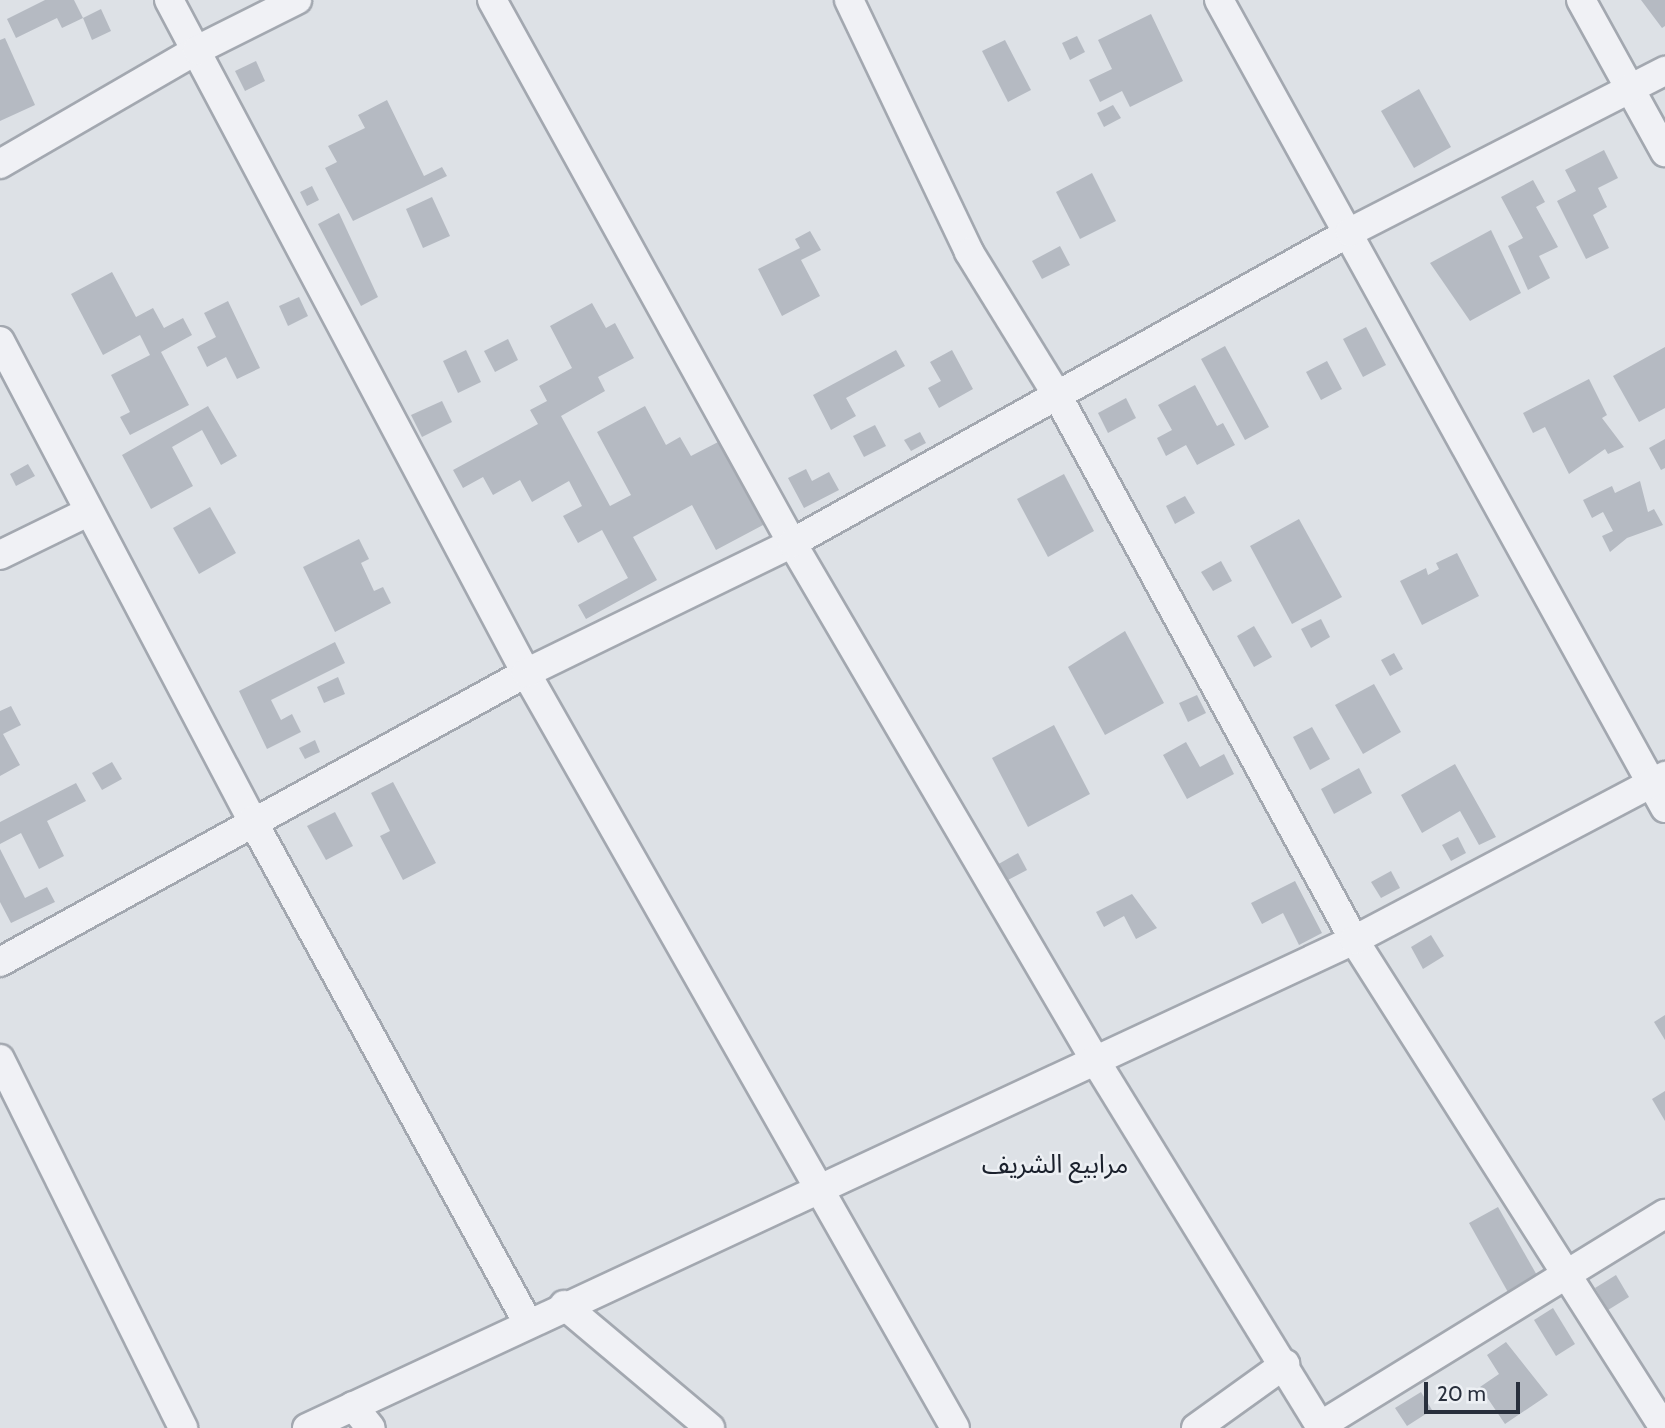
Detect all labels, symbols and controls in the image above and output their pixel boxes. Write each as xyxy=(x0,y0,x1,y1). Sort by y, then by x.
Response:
district label: مرابيع الشريف xyxy=(982,1149,1128,1181)
scale bar xyxy=(1427,1368,1523,1412)
text: 20 m xyxy=(1437,1381,1486,1406)

